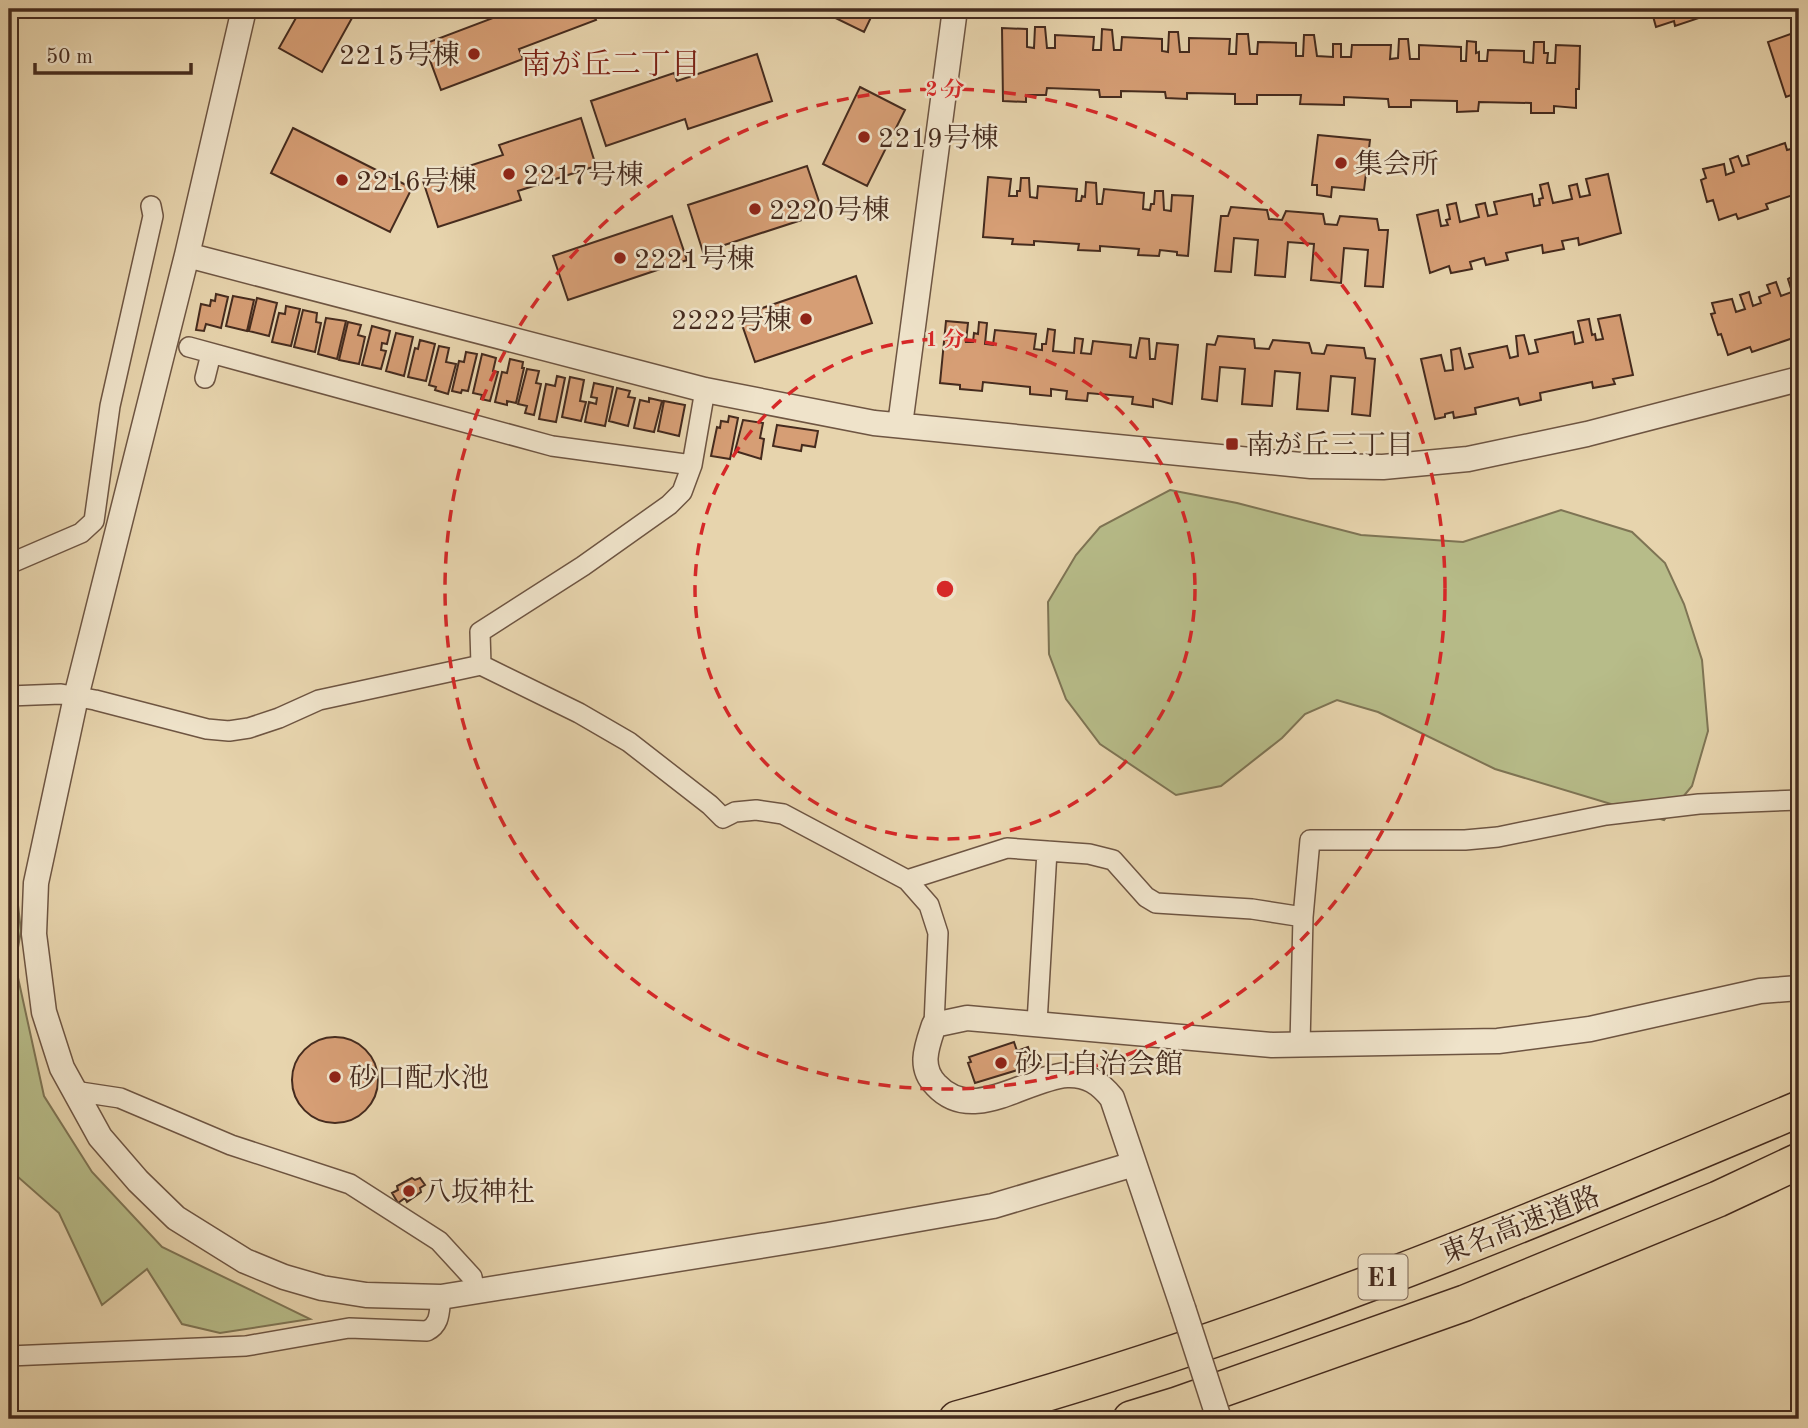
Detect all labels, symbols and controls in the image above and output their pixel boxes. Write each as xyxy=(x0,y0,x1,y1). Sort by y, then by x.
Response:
scale bar xyxy=(35,32,191,76)
place label: 2215号棟 xyxy=(339,40,460,71)
marker: 2215号棟 xyxy=(466,46,482,62)
text: 50 m xyxy=(46,47,93,68)
district label: 南が丘二丁目 xyxy=(521,48,701,81)
text: 2 分 xyxy=(925,78,965,101)
place label: 2219号棟 xyxy=(878,123,999,154)
marker: 2219号棟 xyxy=(856,129,872,145)
place label: 集会所 xyxy=(1355,149,1439,180)
marker: 集会所 xyxy=(1333,155,1349,171)
place label: 2217号棟 xyxy=(523,160,644,191)
place label: 2216号棟 xyxy=(356,166,477,197)
marker: 2217号棟 xyxy=(501,166,517,182)
marker: 2216号棟 xyxy=(334,172,350,188)
place label: 2220号棟 xyxy=(769,195,890,226)
marker: 2220号棟 xyxy=(747,201,763,217)
place label: 2221号棟 xyxy=(634,244,755,275)
marker: 2221号棟 xyxy=(612,250,628,266)
place label: 2222号棟 xyxy=(671,305,792,336)
marker: 2222号棟 xyxy=(798,311,814,327)
text: 1 分 xyxy=(925,328,965,351)
place label: 南が丘三丁目 xyxy=(1246,430,1414,461)
marker: 南が丘三丁目 xyxy=(1224,436,1240,452)
centre of rings xyxy=(933,577,957,601)
place label: 砂口自治会館 xyxy=(1015,1049,1183,1080)
marker: 砂口自治会館 xyxy=(993,1055,1009,1071)
place label: 砂口配水池 xyxy=(349,1063,489,1094)
marker: 砂口配水池 xyxy=(327,1069,343,1085)
place label: 八坂神社 xyxy=(423,1177,535,1208)
street label: 東名高速道路 xyxy=(1437,1181,1605,1270)
marker: 八坂神社 xyxy=(401,1183,417,1199)
road number: E1 xyxy=(1358,1254,1408,1300)

